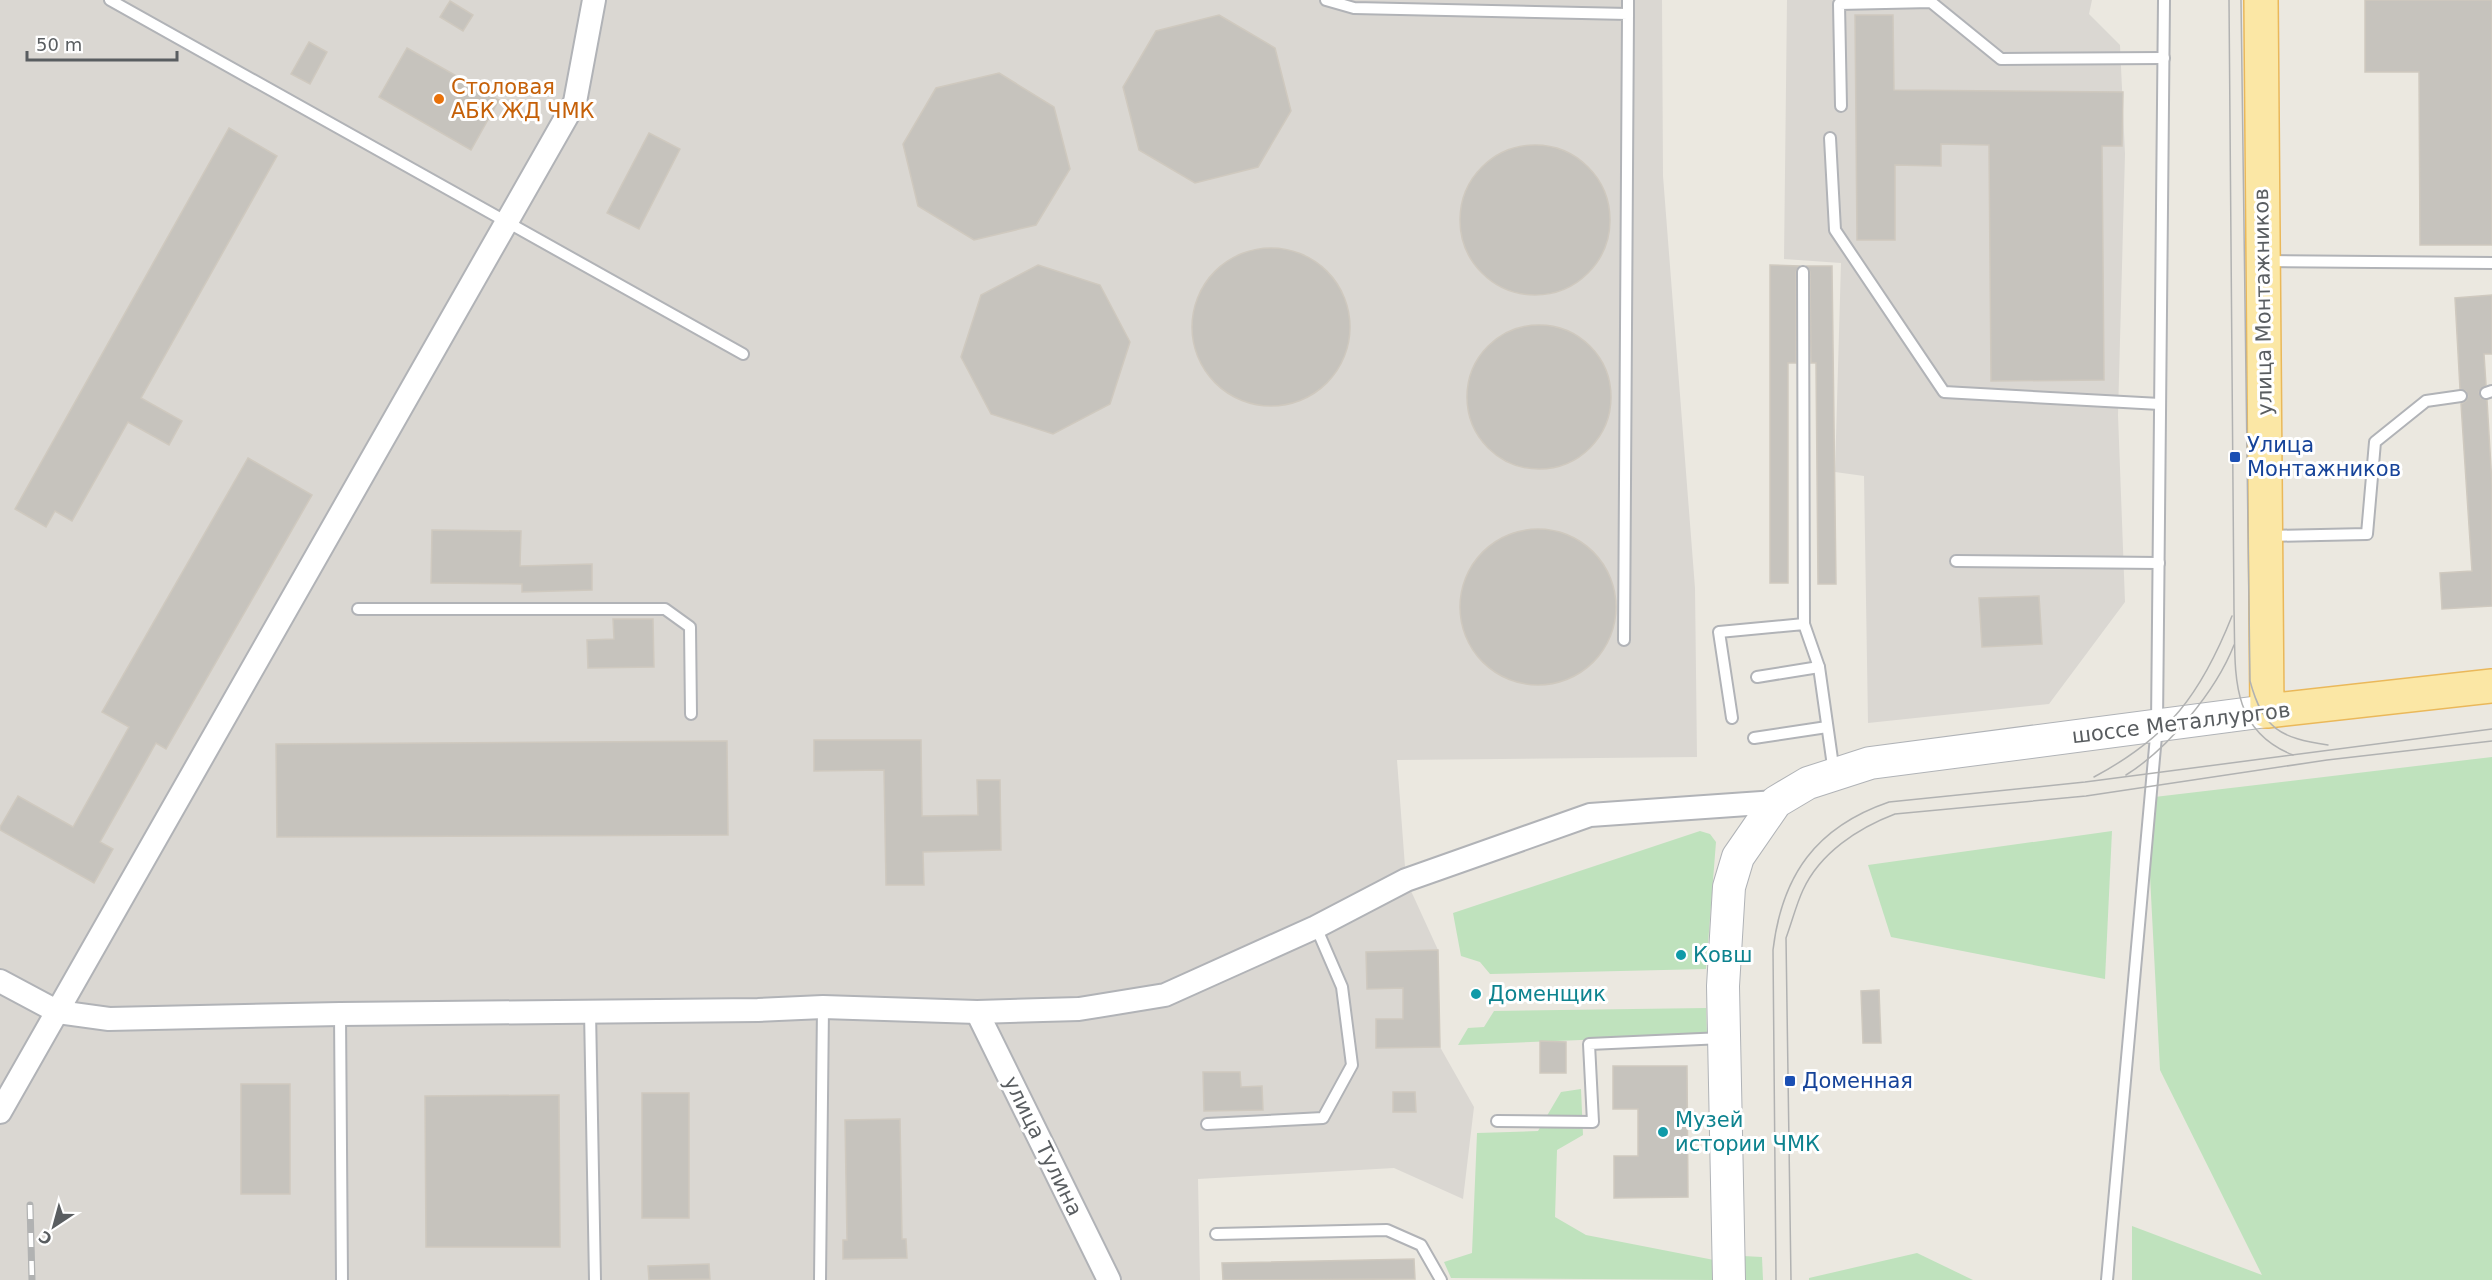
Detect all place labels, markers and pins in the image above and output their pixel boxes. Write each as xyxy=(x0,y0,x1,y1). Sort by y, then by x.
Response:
place label: Столовая АБК ЖД ЧМК xyxy=(451,75,595,123)
marker: Столовая АБК ЖД ЧМК xyxy=(432,92,446,106)
place label: Улица Монтажников xyxy=(2247,433,2401,481)
marker: Улица Монтажников xyxy=(2228,450,2242,464)
place label: Ковш xyxy=(1693,943,1752,967)
marker: Ковш xyxy=(1674,948,1688,962)
place label: Доменщик xyxy=(1488,982,1606,1006)
marker: Доменщик xyxy=(1469,987,1483,1001)
place label: Доменная xyxy=(1802,1069,1913,1093)
marker: Доменная xyxy=(1783,1074,1797,1088)
place label: Музей истории ЧМК xyxy=(1675,1108,1820,1156)
marker: Музей истории ЧМК xyxy=(1656,1125,1670,1139)

